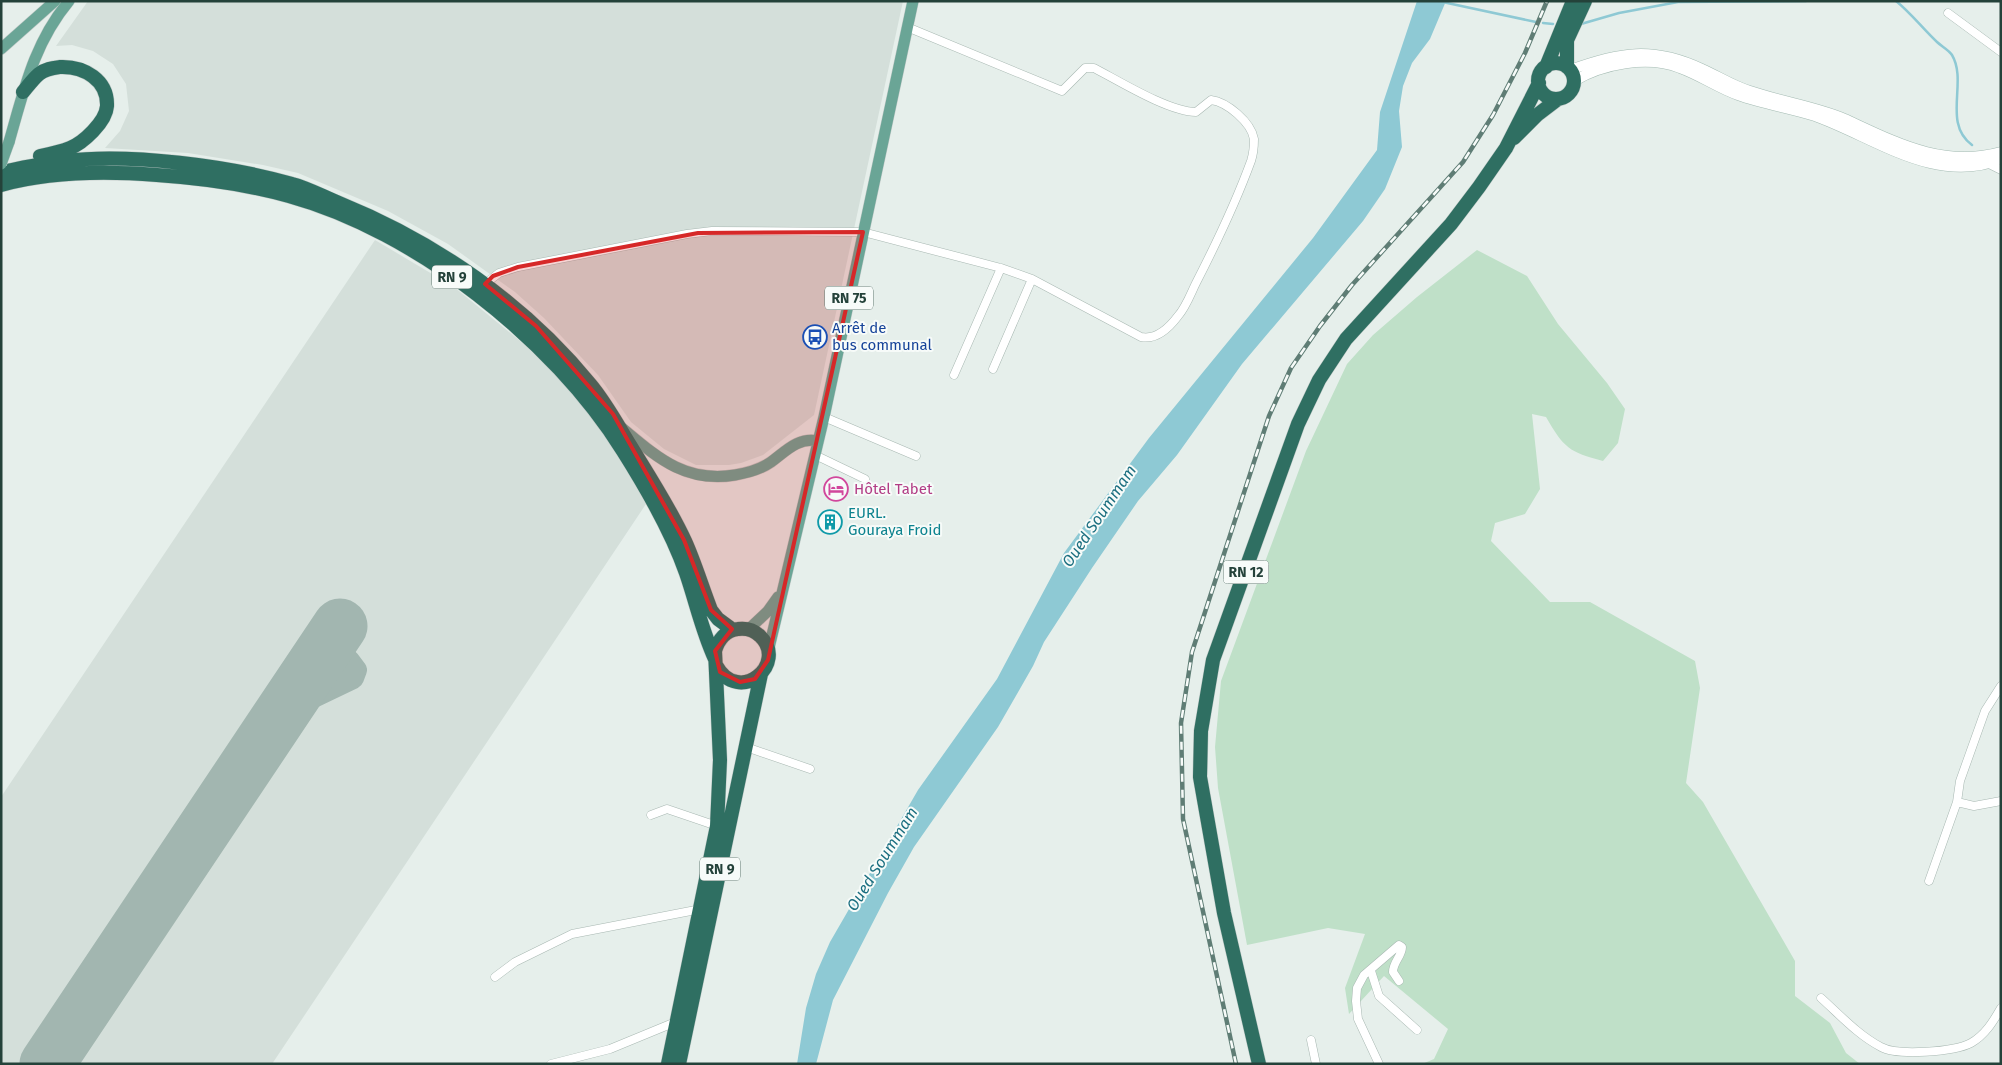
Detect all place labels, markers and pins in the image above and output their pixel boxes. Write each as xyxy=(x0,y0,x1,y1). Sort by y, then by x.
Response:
place label: Arrêt de bus communal xyxy=(832,319,932,354)
bus stop icon: Arrêt de bus communal xyxy=(802,324,828,350)
hotel icon: Hôtel Tabet xyxy=(823,476,849,502)
place label: Hôtel Tabet xyxy=(854,480,933,498)
place label: EURL. Gouraya Froid xyxy=(848,504,942,539)
building icon: EURL. Gouraya Froid xyxy=(817,509,843,535)

